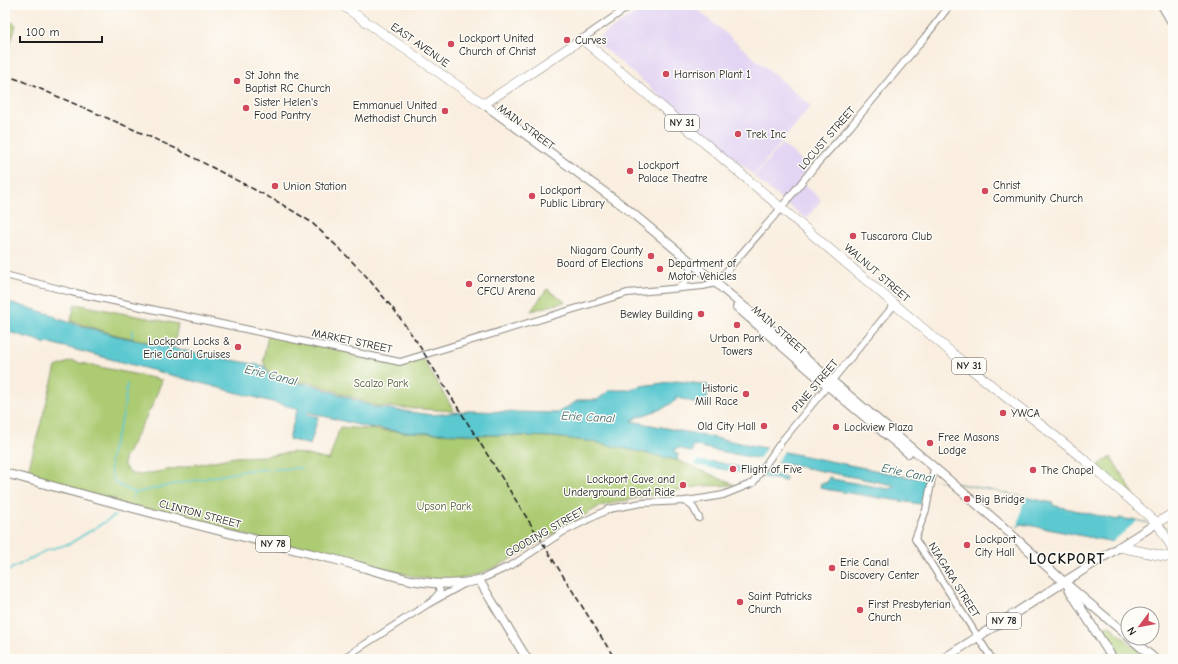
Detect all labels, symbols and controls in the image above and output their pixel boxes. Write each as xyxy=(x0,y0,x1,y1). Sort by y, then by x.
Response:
scale bar xyxy=(20,18,102,44)
street label: EAST AVENUE xyxy=(388,20,452,70)
text: 100 m xyxy=(26,25,59,39)
place label: Lockport United Church of Christ xyxy=(459,32,537,58)
place label: Curves xyxy=(575,34,607,47)
marker: Curves xyxy=(562,35,572,45)
marker: Lockport United Church of Christ xyxy=(446,39,456,49)
place label: Harrison Plant 1 xyxy=(674,68,750,81)
place label: St John the Baptist RC Church xyxy=(245,69,331,95)
marker: Harrison Plant 1 xyxy=(661,69,671,79)
marker: St John the Baptist RC Church xyxy=(232,76,242,86)
place label: Sister Helen's Food Pantry xyxy=(254,96,318,122)
place label: Emmanuel United Methodist Church xyxy=(353,99,437,125)
street label: MAIN STREET xyxy=(495,101,557,153)
marker: Sister Helen's Food Pantry xyxy=(241,103,251,113)
street label: LOCUST STREET xyxy=(796,104,858,172)
marker: Emmanuel United Methodist Church xyxy=(440,106,450,116)
road number: NY 31 xyxy=(665,115,699,131)
place label: Trek Inc xyxy=(746,128,787,141)
marker: Trek Inc xyxy=(733,129,743,139)
place label: Lockport Palace Theatre xyxy=(638,159,708,185)
marker: Lockport Palace Theatre xyxy=(625,166,635,176)
place label: Christ Community Church xyxy=(993,179,1083,205)
place label: Union Station xyxy=(283,180,347,193)
marker: Union Station xyxy=(270,181,280,191)
place label: Lockport Public Library xyxy=(540,184,605,210)
marker: Christ Community Church xyxy=(980,186,990,196)
marker: Lockport Public Library xyxy=(527,191,537,201)
place label: Tuscarora Club xyxy=(861,230,932,243)
marker: Tuscarora Club xyxy=(848,231,858,241)
street label: WALNUT STREET xyxy=(842,241,913,305)
place label: Niagara County Board of Elections xyxy=(557,244,643,270)
marker: Niagara County Board of Elections xyxy=(646,251,656,261)
place label: Department of Motor Vehicles xyxy=(668,257,737,283)
marker: Department of Motor Vehicles xyxy=(655,264,665,274)
place label: Cornerstone CFCU Arena xyxy=(477,272,536,298)
marker: Cornerstone CFCU Arena xyxy=(464,279,474,289)
street label: MAIN STREET xyxy=(749,303,809,357)
place label: Bewley Building xyxy=(620,308,693,321)
marker: Bewley Building xyxy=(696,309,706,319)
marker: Urban Park Towers xyxy=(732,320,742,330)
street label: MARKET STREET xyxy=(311,326,394,356)
place label: Urban Park Towers xyxy=(710,332,765,358)
place label: Lockport Locks & Erie Canal Cruises xyxy=(143,335,230,361)
marker: Lockport Locks & Erie Canal Cruises xyxy=(233,342,243,352)
street label: PINE STREET xyxy=(789,357,841,415)
road number: NY 31 xyxy=(952,358,986,374)
water label: Erie Canal xyxy=(243,362,299,388)
park label: Scalzo Park xyxy=(354,377,409,390)
place label: Historic Mill Race xyxy=(695,382,739,408)
marker: Historic Mill Race xyxy=(741,389,751,399)
place label: YWCA xyxy=(1011,407,1040,420)
marker: YWCA xyxy=(998,408,1008,418)
water label: Erie Canal xyxy=(561,409,616,425)
place label: Old City Hall xyxy=(698,420,756,433)
marker: Old City Hall xyxy=(759,421,769,431)
place label: Lockview Plaza xyxy=(844,421,913,434)
marker: Lockview Plaza xyxy=(831,422,841,432)
place label: Free Masons Lodge xyxy=(938,431,1000,457)
marker: Free Masons Lodge xyxy=(925,438,935,448)
water label: Erie Canal xyxy=(880,461,936,486)
place label: Flight of Five xyxy=(741,463,803,476)
marker: Flight of Five xyxy=(728,464,738,474)
place label: The Chapel xyxy=(1041,464,1094,477)
marker: The Chapel xyxy=(1028,465,1038,475)
place label: Lockport Cave and Underground Boat Ride xyxy=(563,473,675,499)
marker: Lockport Cave and Underground Boat Ride xyxy=(678,480,688,490)
place label: Big Bridge xyxy=(975,493,1025,506)
marker: Big Bridge xyxy=(962,494,972,504)
street label: CLINTON STREET xyxy=(158,497,243,531)
park label: Upson Park xyxy=(417,500,472,513)
street label: GOODING STREET xyxy=(503,504,587,560)
place label: Lockport City Hall xyxy=(975,533,1017,559)
road number: NY 78 xyxy=(256,536,290,552)
street label: NIAGARA STREET xyxy=(926,540,982,620)
marker: Lockport City Hall xyxy=(962,540,972,550)
district label: LOCKPORT xyxy=(1029,550,1105,568)
place label: Erie Canal Discovery Center xyxy=(840,556,919,582)
marker: Erie Canal Discovery Center xyxy=(827,563,837,573)
place label: Saint Patricks Church xyxy=(748,590,812,616)
marker: Saint Patricks Church xyxy=(735,597,745,607)
place label: First Presbyterian Church xyxy=(868,598,951,624)
marker: First Presbyterian Church xyxy=(855,605,865,615)
north arrow xyxy=(1120,606,1160,646)
road number: NY 78 xyxy=(987,613,1021,629)
text: N xyxy=(1125,625,1139,638)

